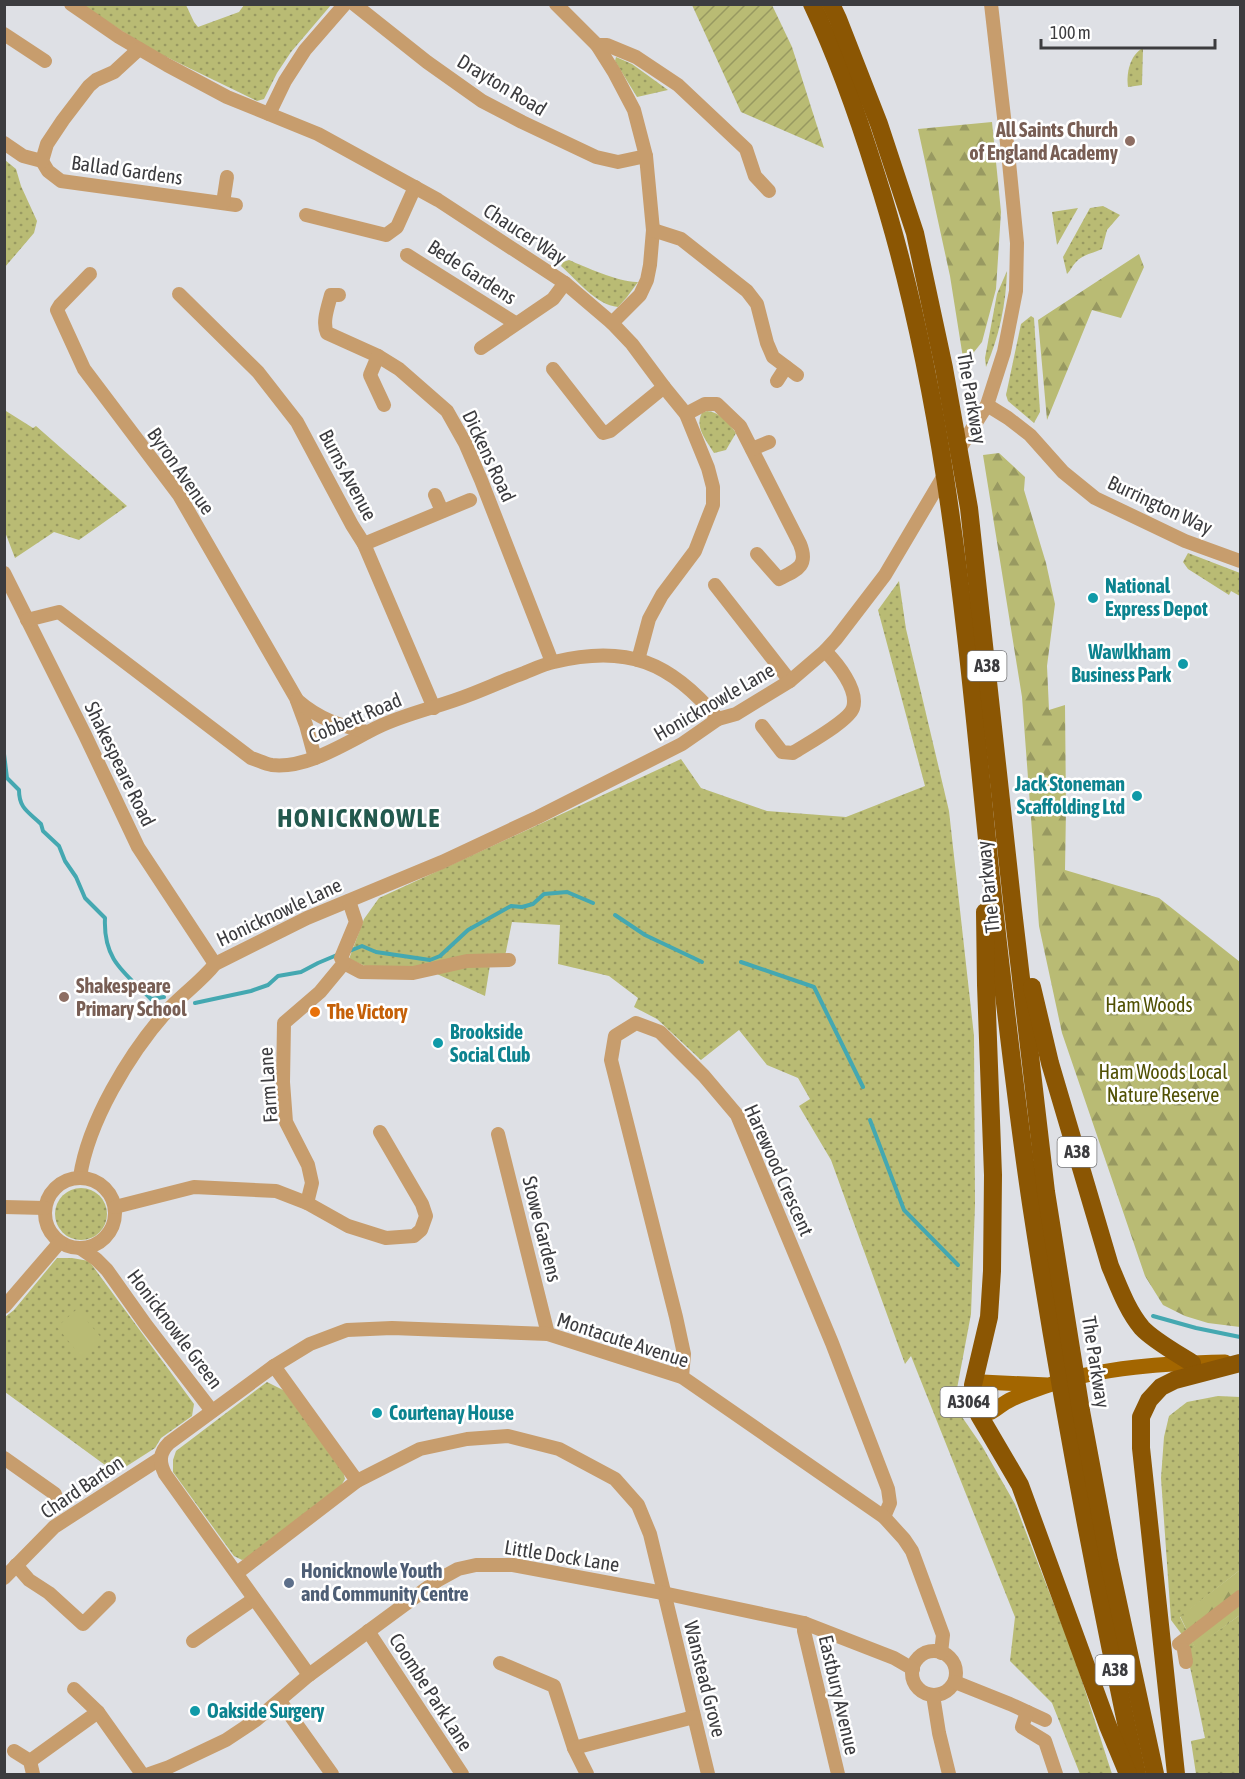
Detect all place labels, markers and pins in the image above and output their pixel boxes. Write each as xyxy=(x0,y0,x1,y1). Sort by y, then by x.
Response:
place label: All Saints Church of England Academy xyxy=(969,118,1119,164)
marker: All Saints Church of England Academy xyxy=(1123,134,1137,148)
place label: National Express Depot xyxy=(1105,574,1208,620)
marker: National Express Depot xyxy=(1086,591,1100,605)
place label: Wawlkham Business Park xyxy=(1071,640,1171,686)
marker: Wawlkham Business Park xyxy=(1176,657,1190,671)
place label: Jack Stoneman Scaffolding Ltd xyxy=(1014,772,1125,818)
marker: Jack Stoneman Scaffolding Ltd xyxy=(1130,789,1144,803)
place label: Shakespeare Primary School xyxy=(76,974,187,1020)
marker: Shakespeare Primary School xyxy=(57,990,71,1004)
place label: The Victory xyxy=(327,1000,409,1023)
marker: The Victory xyxy=(308,1005,322,1019)
place label: Brookside Social Club xyxy=(450,1020,531,1066)
marker: Brookside Social Club xyxy=(431,1036,445,1050)
place label: Courtenay House xyxy=(389,1401,514,1424)
marker: Courtenay House xyxy=(370,1406,384,1420)
place label: Honicknowle Youth and Community Centre xyxy=(301,1559,469,1605)
marker: Honicknowle Youth and Community Centre xyxy=(282,1576,296,1590)
place label: Oakside Surgery xyxy=(207,1699,325,1722)
marker: Oakside Surgery xyxy=(188,1704,202,1718)

